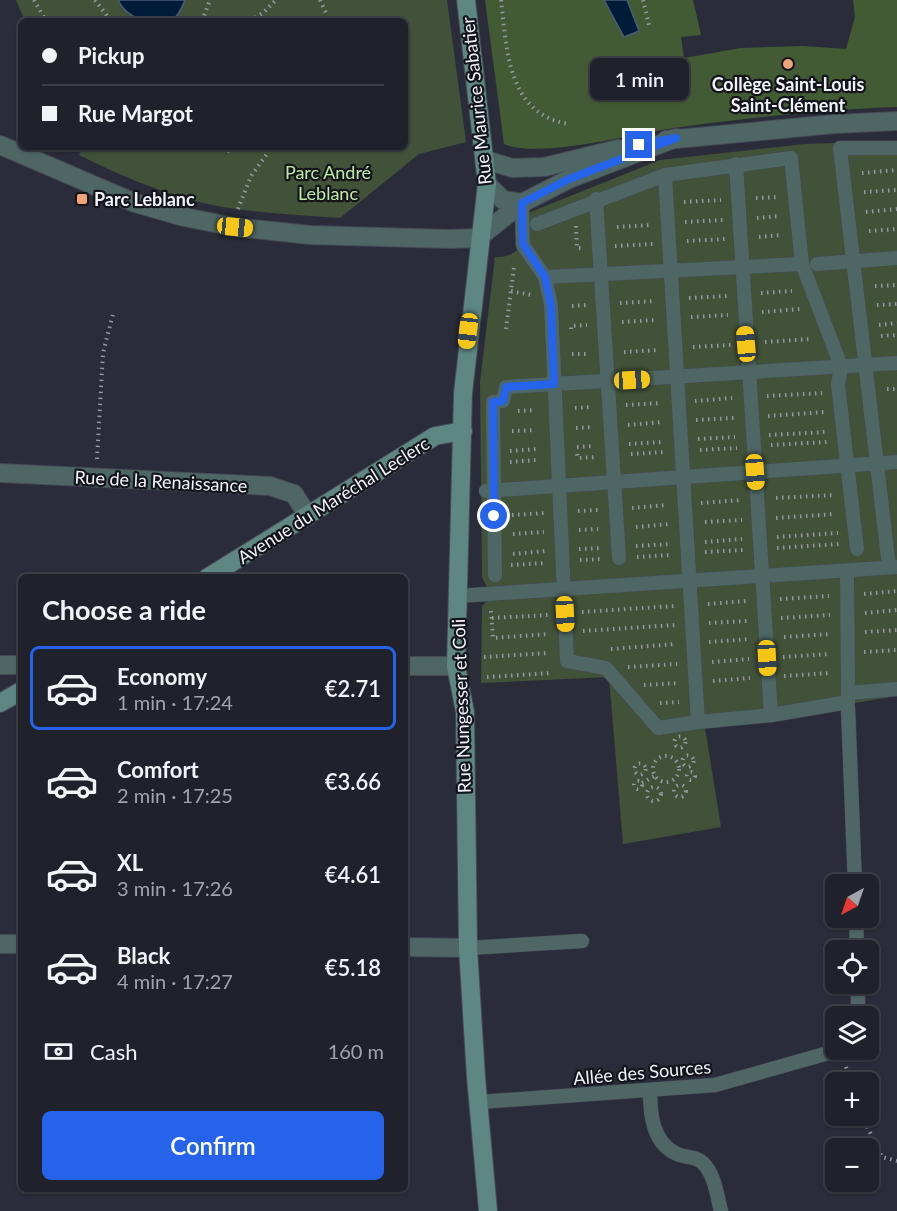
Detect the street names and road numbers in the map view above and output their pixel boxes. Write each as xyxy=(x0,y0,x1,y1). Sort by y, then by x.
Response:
street label: Rue Maurice Sabatier xyxy=(456,16,496,186)
street label: Avenue du Maréchal Leclerc xyxy=(233,432,433,568)
street label: Rue de la Renaissance xyxy=(74,465,248,497)
street label: Rue Nungesser et Coli xyxy=(447,618,475,794)
street label: Allée des Sources xyxy=(572,1055,712,1089)

